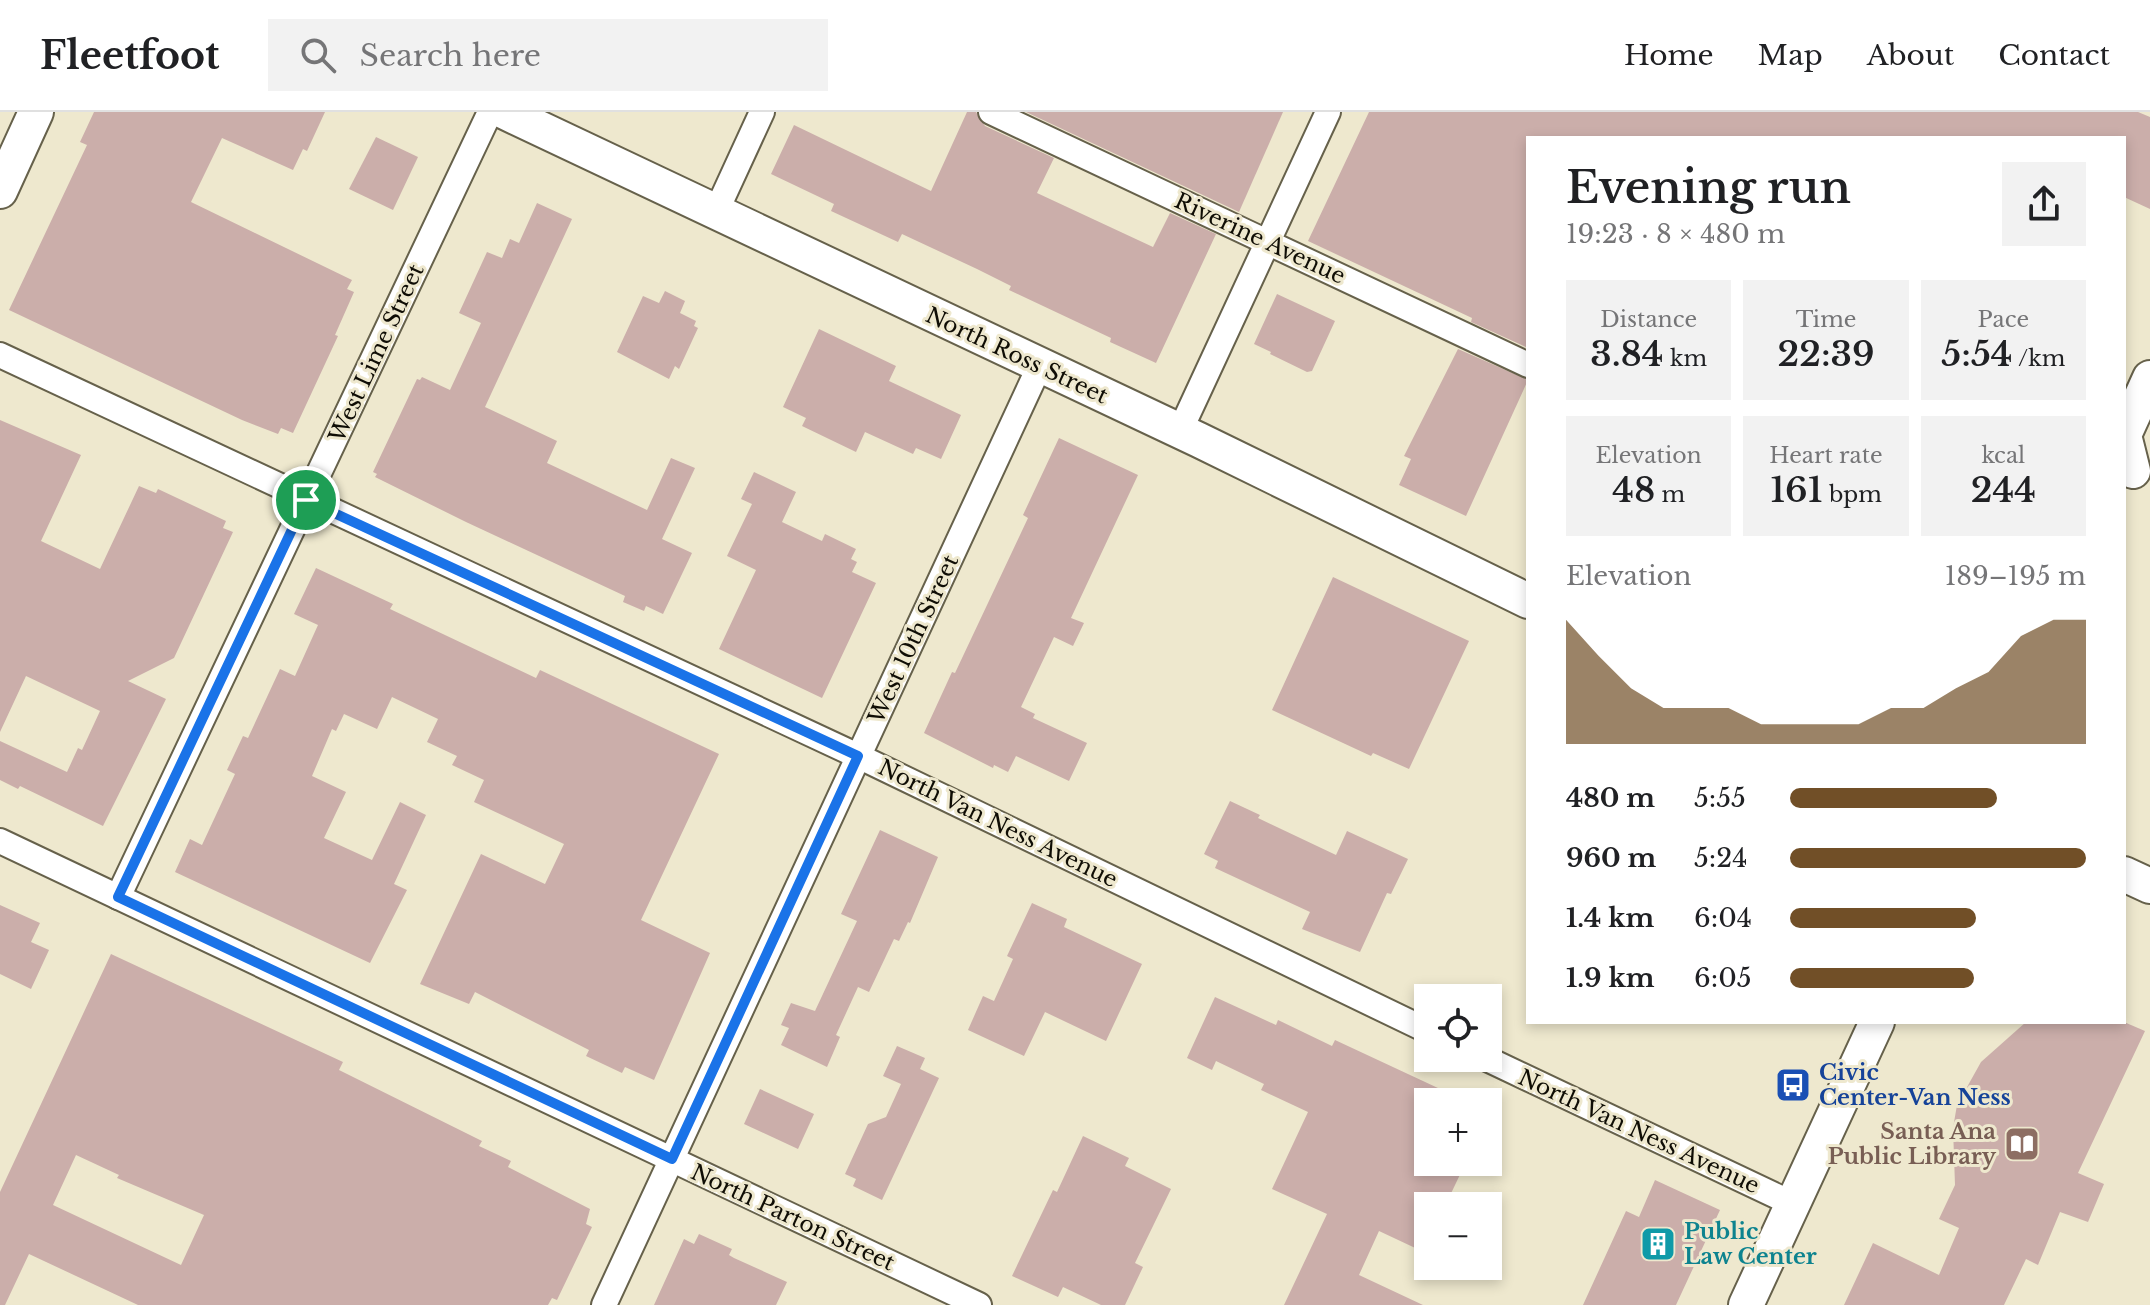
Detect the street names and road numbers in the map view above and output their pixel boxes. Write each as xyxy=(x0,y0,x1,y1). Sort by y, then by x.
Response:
street label: Riverine Avenue xyxy=(1170,187,1349,290)
street label: West Lime Street xyxy=(323,259,430,448)
street label: North Ross Street xyxy=(921,301,1113,410)
street label: West 10th Street xyxy=(862,550,965,729)
street label: North Van Ness Avenue xyxy=(874,754,1122,893)
street label: North Van Ness Avenue xyxy=(1514,1064,1764,1199)
street label: North Parton Street xyxy=(687,1158,900,1277)

